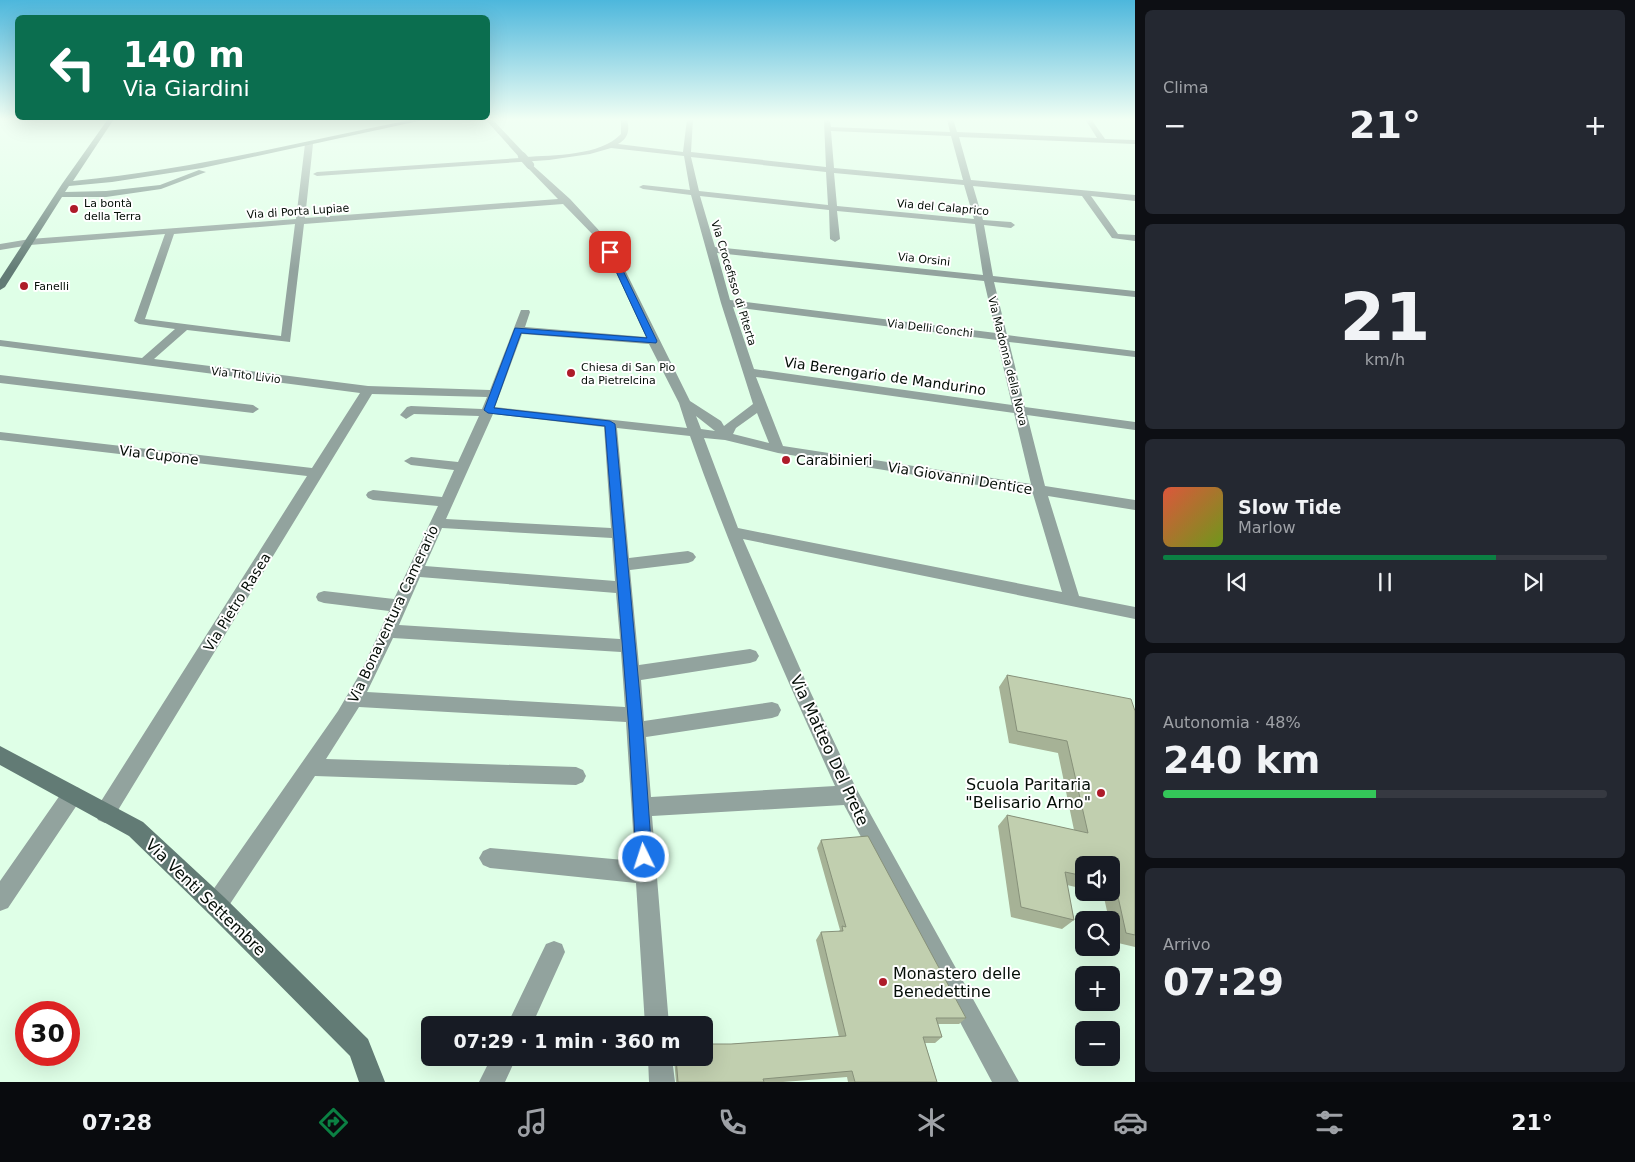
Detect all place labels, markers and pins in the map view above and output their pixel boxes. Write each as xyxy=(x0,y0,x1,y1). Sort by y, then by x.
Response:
place label: La bontà della Terra xyxy=(84,197,141,223)
marker: La bontà della Terra xyxy=(68,203,80,215)
pin xyxy=(589,231,631,273)
marker: Fanelli xyxy=(18,280,30,292)
place label: Fanelli xyxy=(34,280,69,293)
place label: Chiesa di San Pio da Pietrelcina xyxy=(581,361,676,387)
marker: Chiesa di San Pio da Pietrelcina xyxy=(565,367,577,379)
place label: Carabinieri xyxy=(796,452,873,468)
marker: Carabinieri xyxy=(780,454,792,466)
place label: Scuola Paritaria "Belisario Arno" xyxy=(965,775,1091,812)
marker: Scuola Paritaria "Belisario Arno" xyxy=(1095,787,1107,799)
place label: Monastero delle Benedettine xyxy=(893,964,1021,1001)
marker: Monastero delle Benedettine xyxy=(877,976,889,988)

